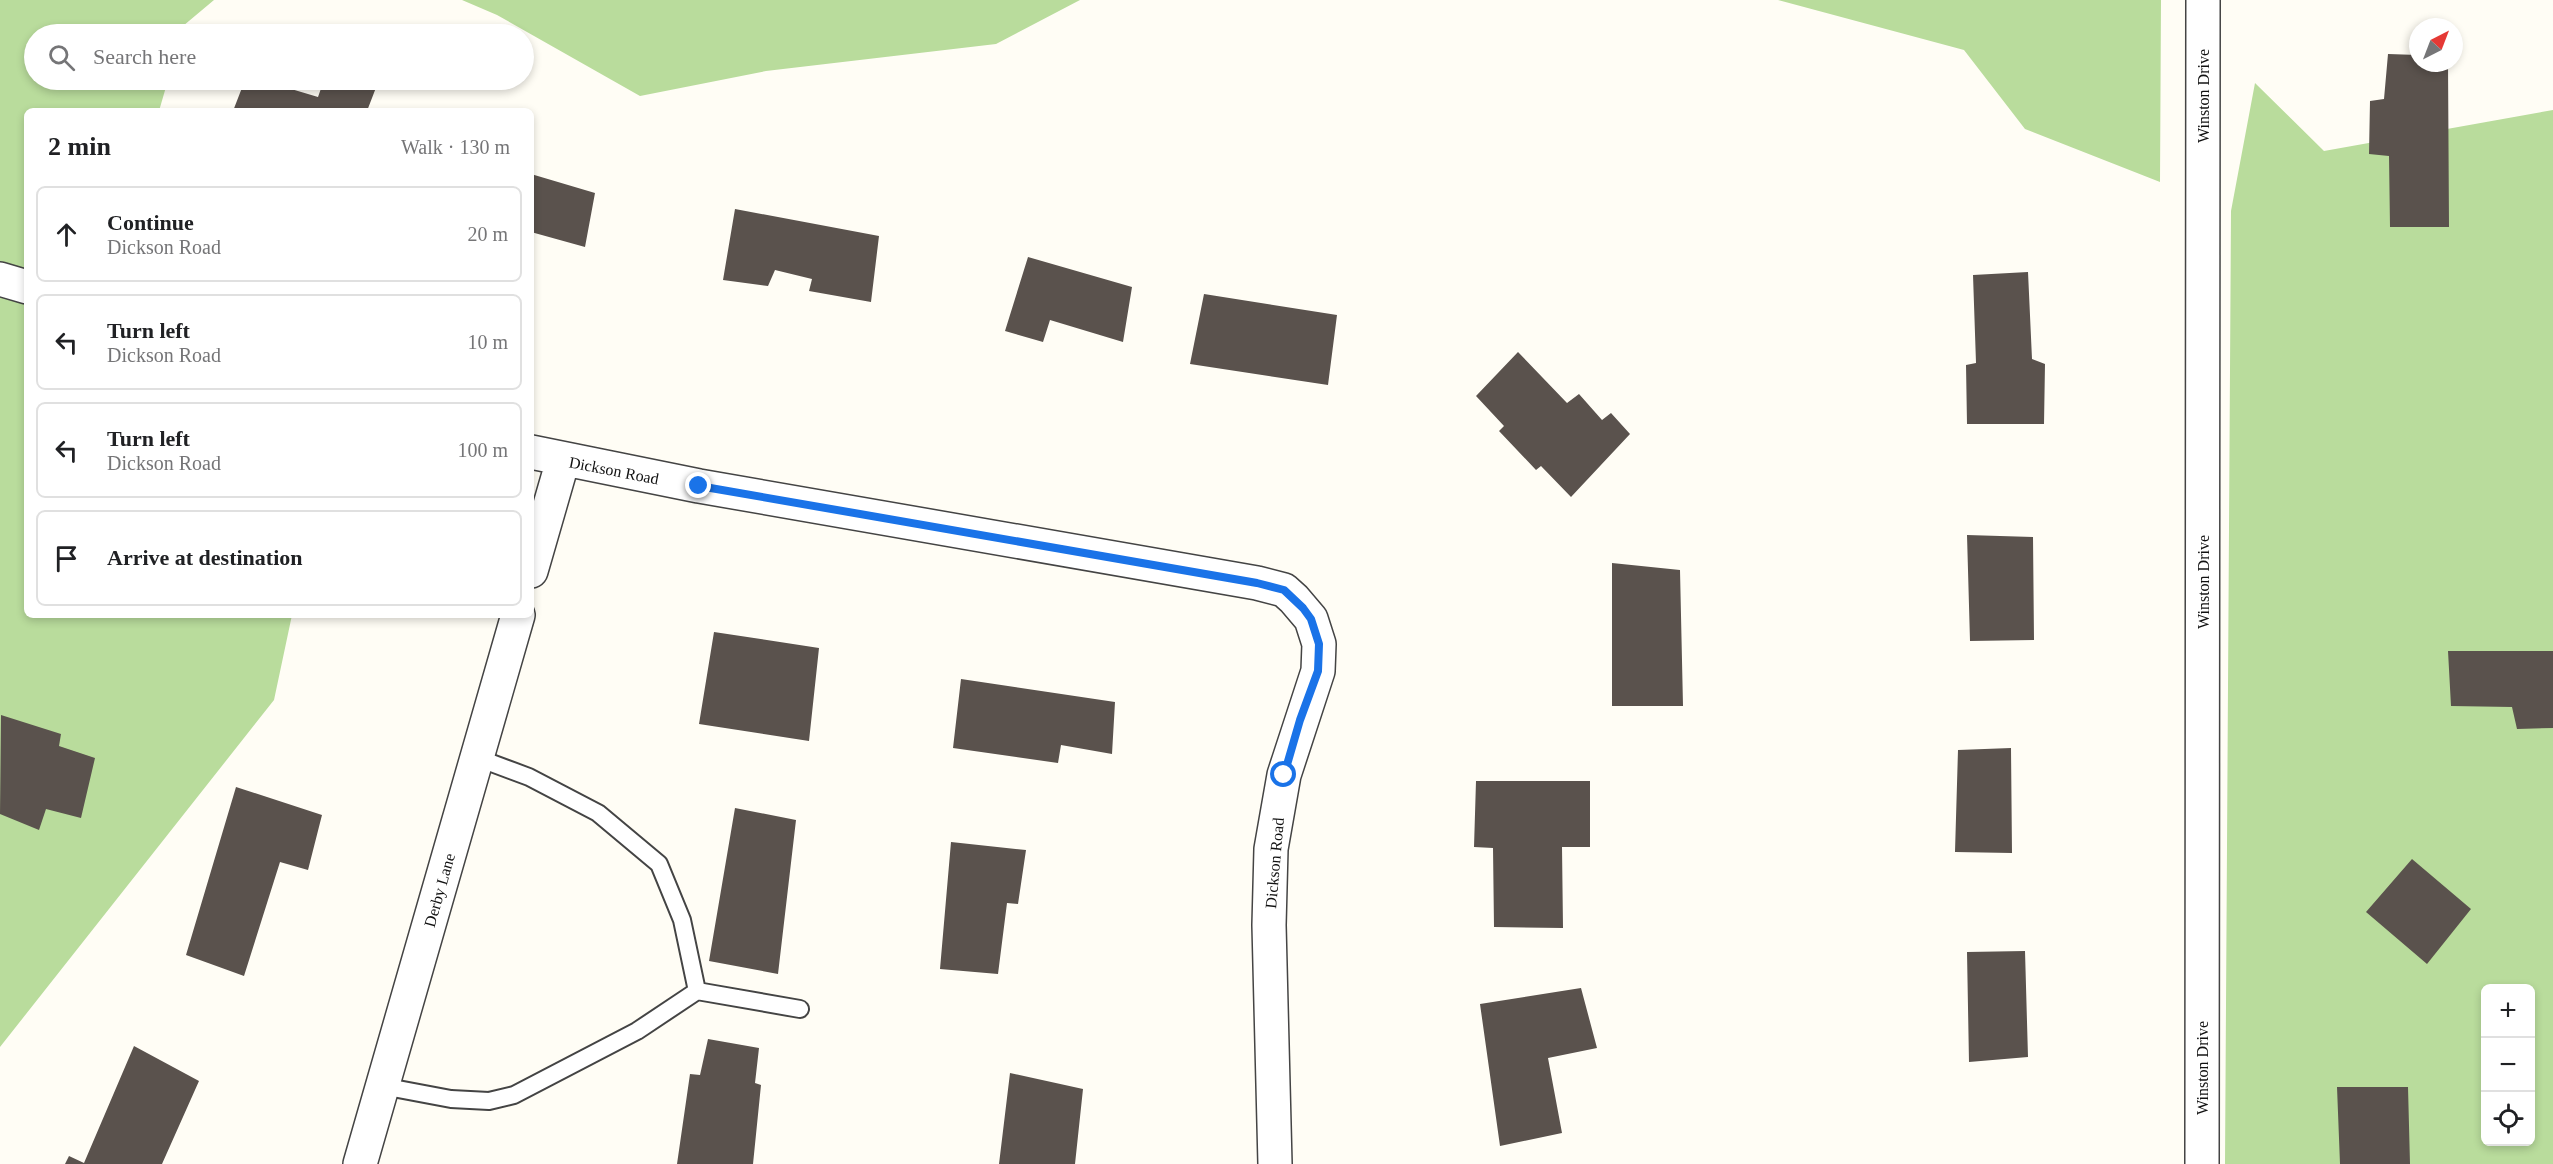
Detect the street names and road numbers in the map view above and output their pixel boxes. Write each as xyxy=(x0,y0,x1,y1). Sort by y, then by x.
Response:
street label: Winston Drive xyxy=(2195,49,2212,143)
street label: Dickson Road xyxy=(568,453,660,488)
street label: Winston Drive xyxy=(2195,535,2212,629)
street label: Dickson Road xyxy=(1262,817,1287,909)
street label: Derby Lane xyxy=(421,851,459,929)
street label: Winston Drive xyxy=(2194,1021,2211,1115)

